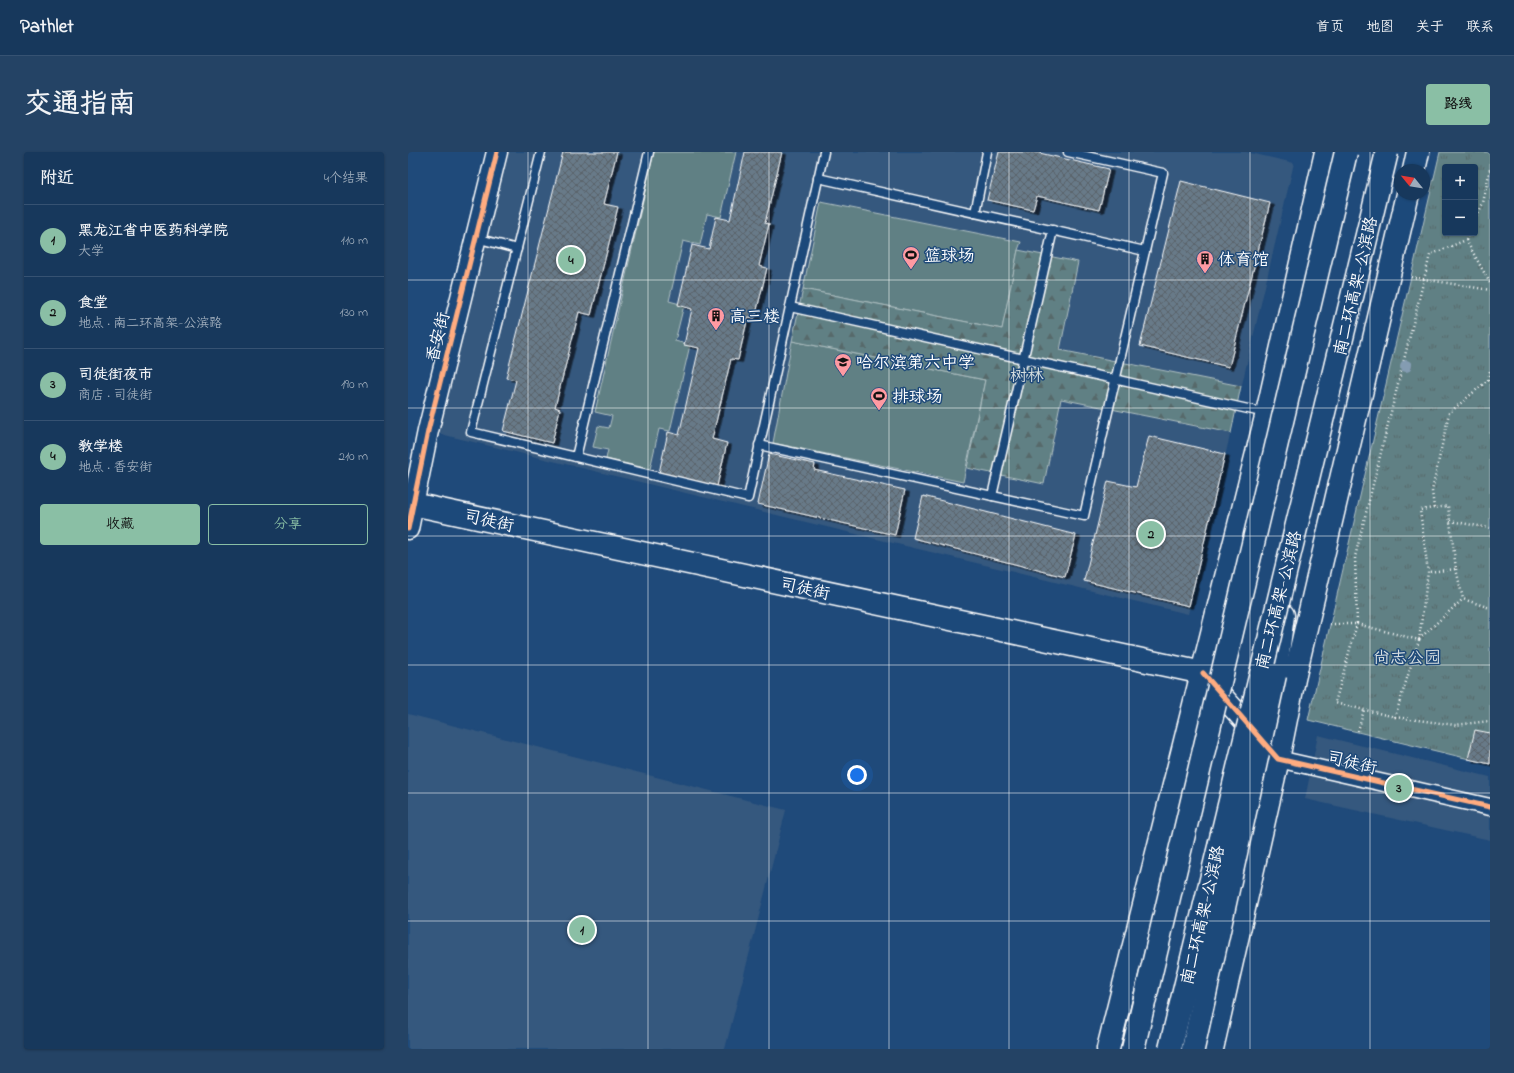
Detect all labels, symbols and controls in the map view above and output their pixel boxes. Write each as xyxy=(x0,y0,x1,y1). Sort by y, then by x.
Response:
text: Pathlet xyxy=(20,14,74,41)
text: 首页 xyxy=(1316,17,1344,38)
text: 地图 xyxy=(1366,17,1394,38)
text: 关于 xyxy=(1416,17,1444,38)
text: 联系 xyxy=(1466,17,1494,38)
button: 路线 xyxy=(1426,84,1490,125)
text: 交通指南 xyxy=(24,85,136,126)
north arrow xyxy=(1394,164,1430,200)
map controls xyxy=(1442,164,1478,236)
button: + xyxy=(1442,164,1478,200)
text: 附近 xyxy=(40,166,74,191)
text: 4个结果 xyxy=(324,169,368,188)
button: − xyxy=(1442,200,1478,236)
street label: 南二环高架-公滨路 xyxy=(1328,214,1385,359)
text: 黑龙江省中医药科学院 xyxy=(78,220,228,242)
text: 1 xyxy=(51,231,55,250)
text: 110 m xyxy=(341,231,368,250)
text: 大学 xyxy=(78,242,104,261)
place label: 篮球场 xyxy=(924,244,975,269)
pin: 4 xyxy=(558,245,584,275)
sports icon: 篮球场 xyxy=(901,245,921,270)
place label: 体育馆 xyxy=(1218,248,1269,273)
building icon: 体育馆 xyxy=(1195,249,1215,274)
text: 食堂 xyxy=(78,292,108,314)
text: 2 xyxy=(50,303,56,322)
text: 130 m xyxy=(340,303,368,322)
place label: 高三楼 xyxy=(729,305,780,330)
building icon: 高三楼 xyxy=(706,306,726,331)
street label: 香安街 xyxy=(420,310,457,365)
text: 地点 · 南二环高架-公滨路 xyxy=(78,314,222,333)
place label: 哈尔滨第六中学 xyxy=(856,351,975,376)
school or university icon: 哈尔滨第六中学 xyxy=(833,352,853,377)
text: 司徒街夜市 xyxy=(78,364,153,386)
park label: 树林 xyxy=(1010,364,1044,389)
text: 3 xyxy=(50,375,56,394)
text: 190 m xyxy=(341,375,368,394)
place label: 排球场 xyxy=(892,385,943,410)
text: 商店 · 司徒街 xyxy=(78,386,152,405)
sports icon: 排球场 xyxy=(869,386,889,411)
text: 教学楼 xyxy=(78,436,123,458)
text: 4 xyxy=(50,447,56,466)
text: 210 m xyxy=(338,447,368,466)
text: 地点 · 香安街 xyxy=(78,458,152,477)
button: 收藏 xyxy=(40,504,200,545)
button: 分享 xyxy=(208,504,368,545)
street label: 司徒街 xyxy=(461,504,516,539)
pin: 2 xyxy=(1138,519,1164,549)
street label: 南二环高架-公滨路 xyxy=(1250,528,1309,672)
street label: 司徒街 xyxy=(777,572,832,607)
park label: 尚志公园 xyxy=(1373,646,1441,671)
street label: 司徒街 xyxy=(1324,746,1379,781)
your location xyxy=(847,765,867,785)
pin: 3 xyxy=(1386,773,1412,803)
street label: 南二环高架-公滨路 xyxy=(1175,843,1232,988)
pin: 1 xyxy=(569,915,595,945)

